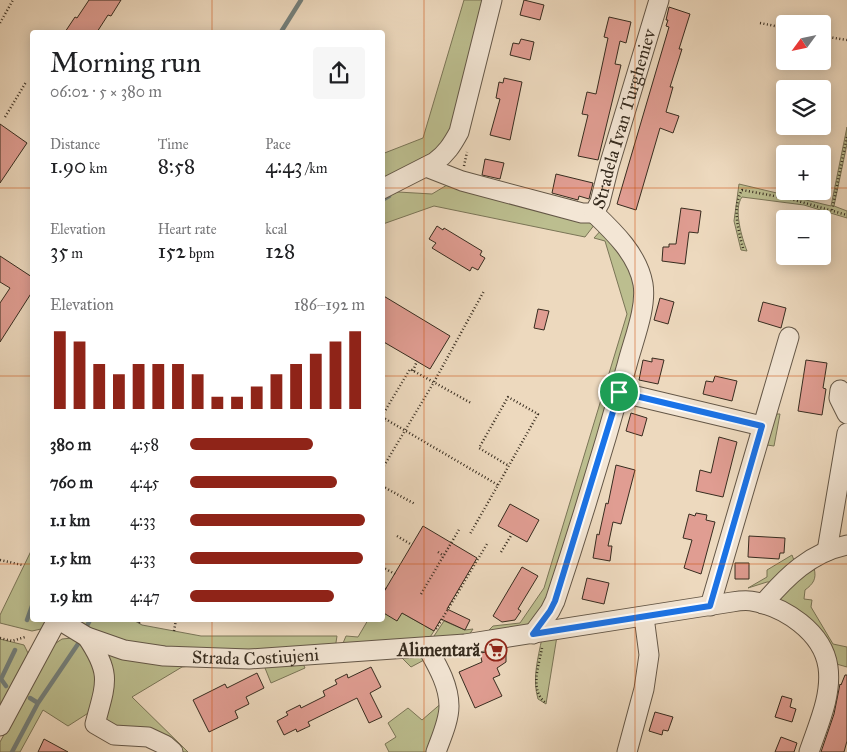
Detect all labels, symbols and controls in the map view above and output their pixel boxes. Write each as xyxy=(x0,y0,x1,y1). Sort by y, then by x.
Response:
north arrow xyxy=(776,15,831,70)
map controls xyxy=(776,15,831,265)
street label: Stradela Ivan Turgheniev xyxy=(587,25,661,213)
text: Morning run xyxy=(50,45,201,80)
button: share xyxy=(313,47,365,99)
button: layers xyxy=(776,80,831,135)
text: 06:02 · 5 × 380 m xyxy=(50,82,162,101)
text: Distance xyxy=(50,136,100,153)
text: Time xyxy=(158,136,189,153)
text: Pace xyxy=(265,136,291,153)
button: + xyxy=(776,145,831,200)
text: 1.90 xyxy=(50,153,86,179)
text: 8:58 xyxy=(158,153,195,179)
text: 4:43 xyxy=(265,153,302,179)
text: km xyxy=(86,160,107,177)
text: /km xyxy=(302,160,327,177)
button: − xyxy=(776,210,831,265)
text: Elevation xyxy=(50,221,106,238)
text: Heart rate xyxy=(158,221,217,238)
text: kcal xyxy=(265,221,287,238)
text: 35 xyxy=(50,238,68,264)
text: 152 xyxy=(158,238,186,264)
text: 128 xyxy=(265,238,295,264)
text: m xyxy=(68,245,83,262)
text: bpm xyxy=(186,245,214,262)
text: Elevation xyxy=(50,295,114,314)
text: 186–192 m xyxy=(294,295,365,314)
pin xyxy=(598,371,640,413)
icon: arrive xyxy=(605,378,633,406)
text: 380 m xyxy=(50,435,91,454)
text: 4:58 xyxy=(130,435,159,454)
text: 760 m xyxy=(50,473,93,492)
text: 4:45 xyxy=(130,473,159,492)
text: 1.1 km xyxy=(50,511,90,530)
text: 4:33 xyxy=(130,511,156,530)
text: 1.5 km xyxy=(50,549,91,568)
text: 4:33 xyxy=(130,549,156,568)
text: 1.9 km xyxy=(50,587,93,606)
text: 4:47 xyxy=(130,587,160,606)
supermarket icon: Alimentară xyxy=(484,638,508,662)
place label: Alimentară xyxy=(397,639,480,661)
street label: Strada Costiujeni xyxy=(192,643,320,670)

